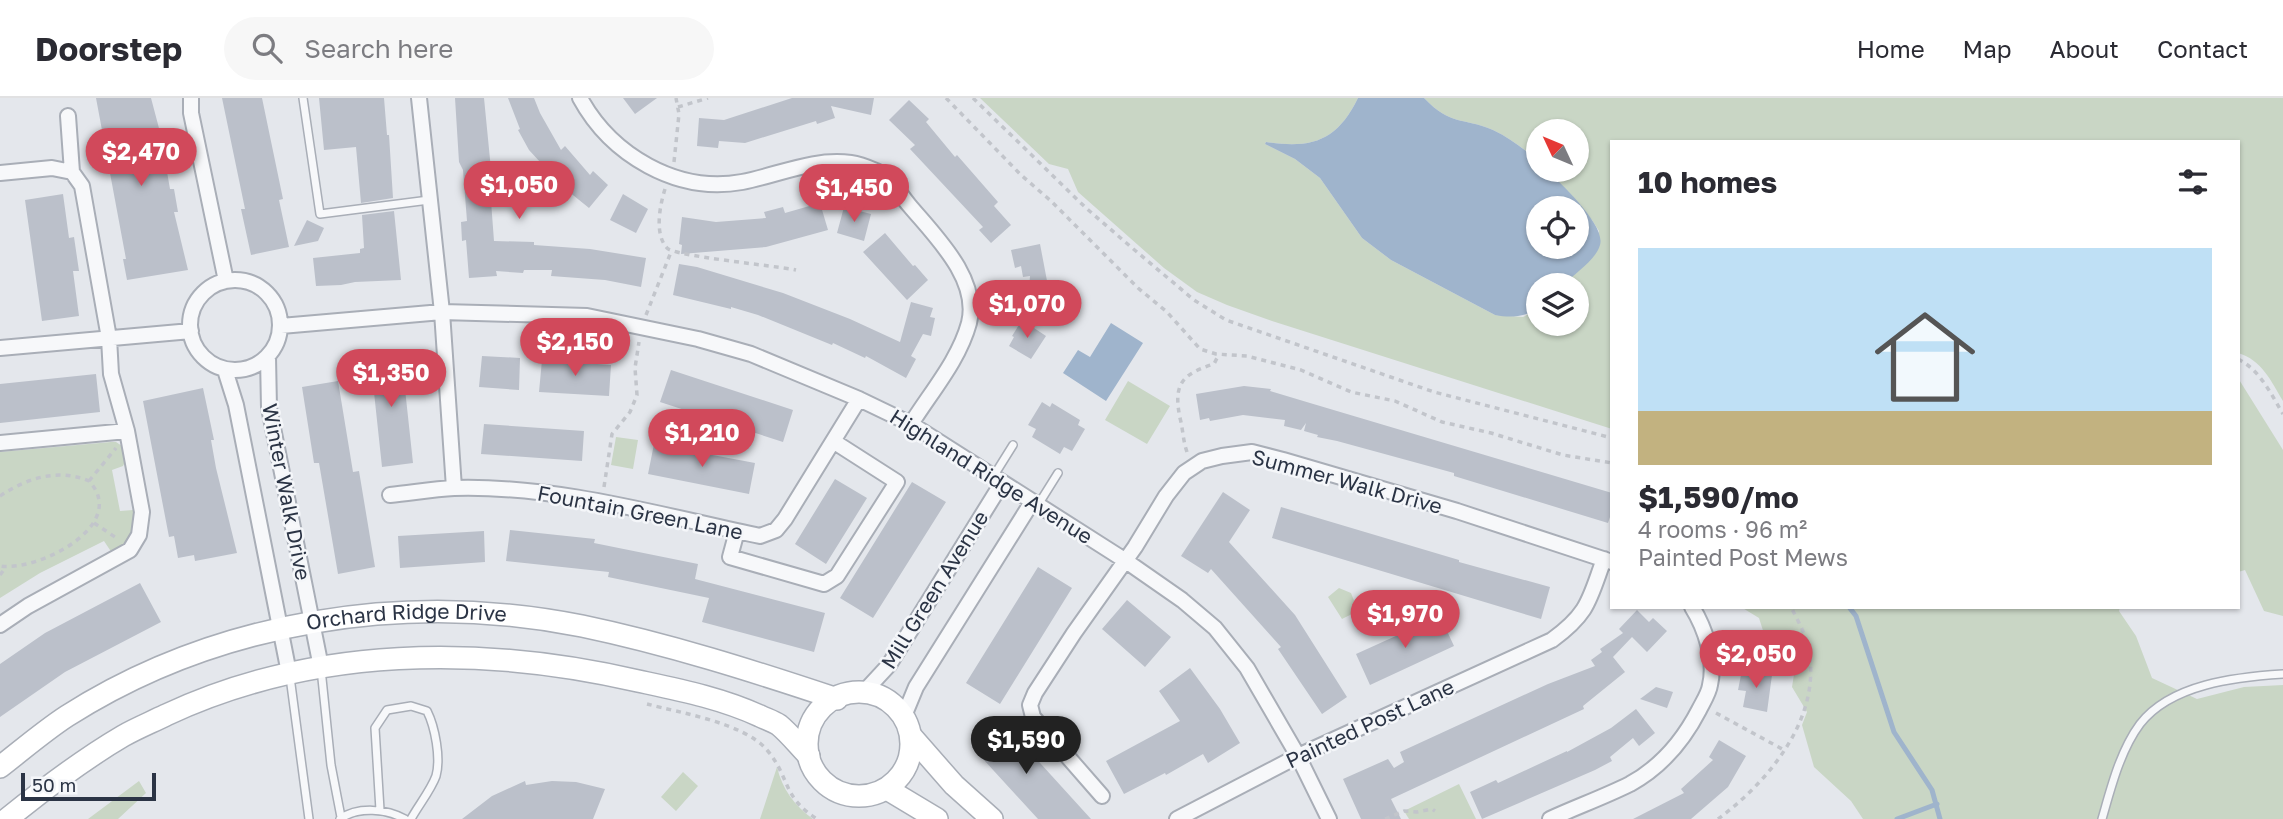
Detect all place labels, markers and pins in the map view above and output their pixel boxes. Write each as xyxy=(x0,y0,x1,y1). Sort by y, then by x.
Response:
pin: $2,470 xyxy=(84,129,198,188)
pin: $1,050 xyxy=(462,162,576,221)
pin: $1,450 xyxy=(797,164,911,224)
pin: $1,070 xyxy=(970,280,1084,340)
pin: $2,150 xyxy=(518,318,632,378)
pin: $1,350 xyxy=(334,350,448,409)
pin: $1,210 xyxy=(645,410,759,469)
pin: $1,970 xyxy=(1348,590,1462,650)
pin: $2,050 xyxy=(1699,630,1813,690)
pin: $1,590 xyxy=(969,716,1083,776)

